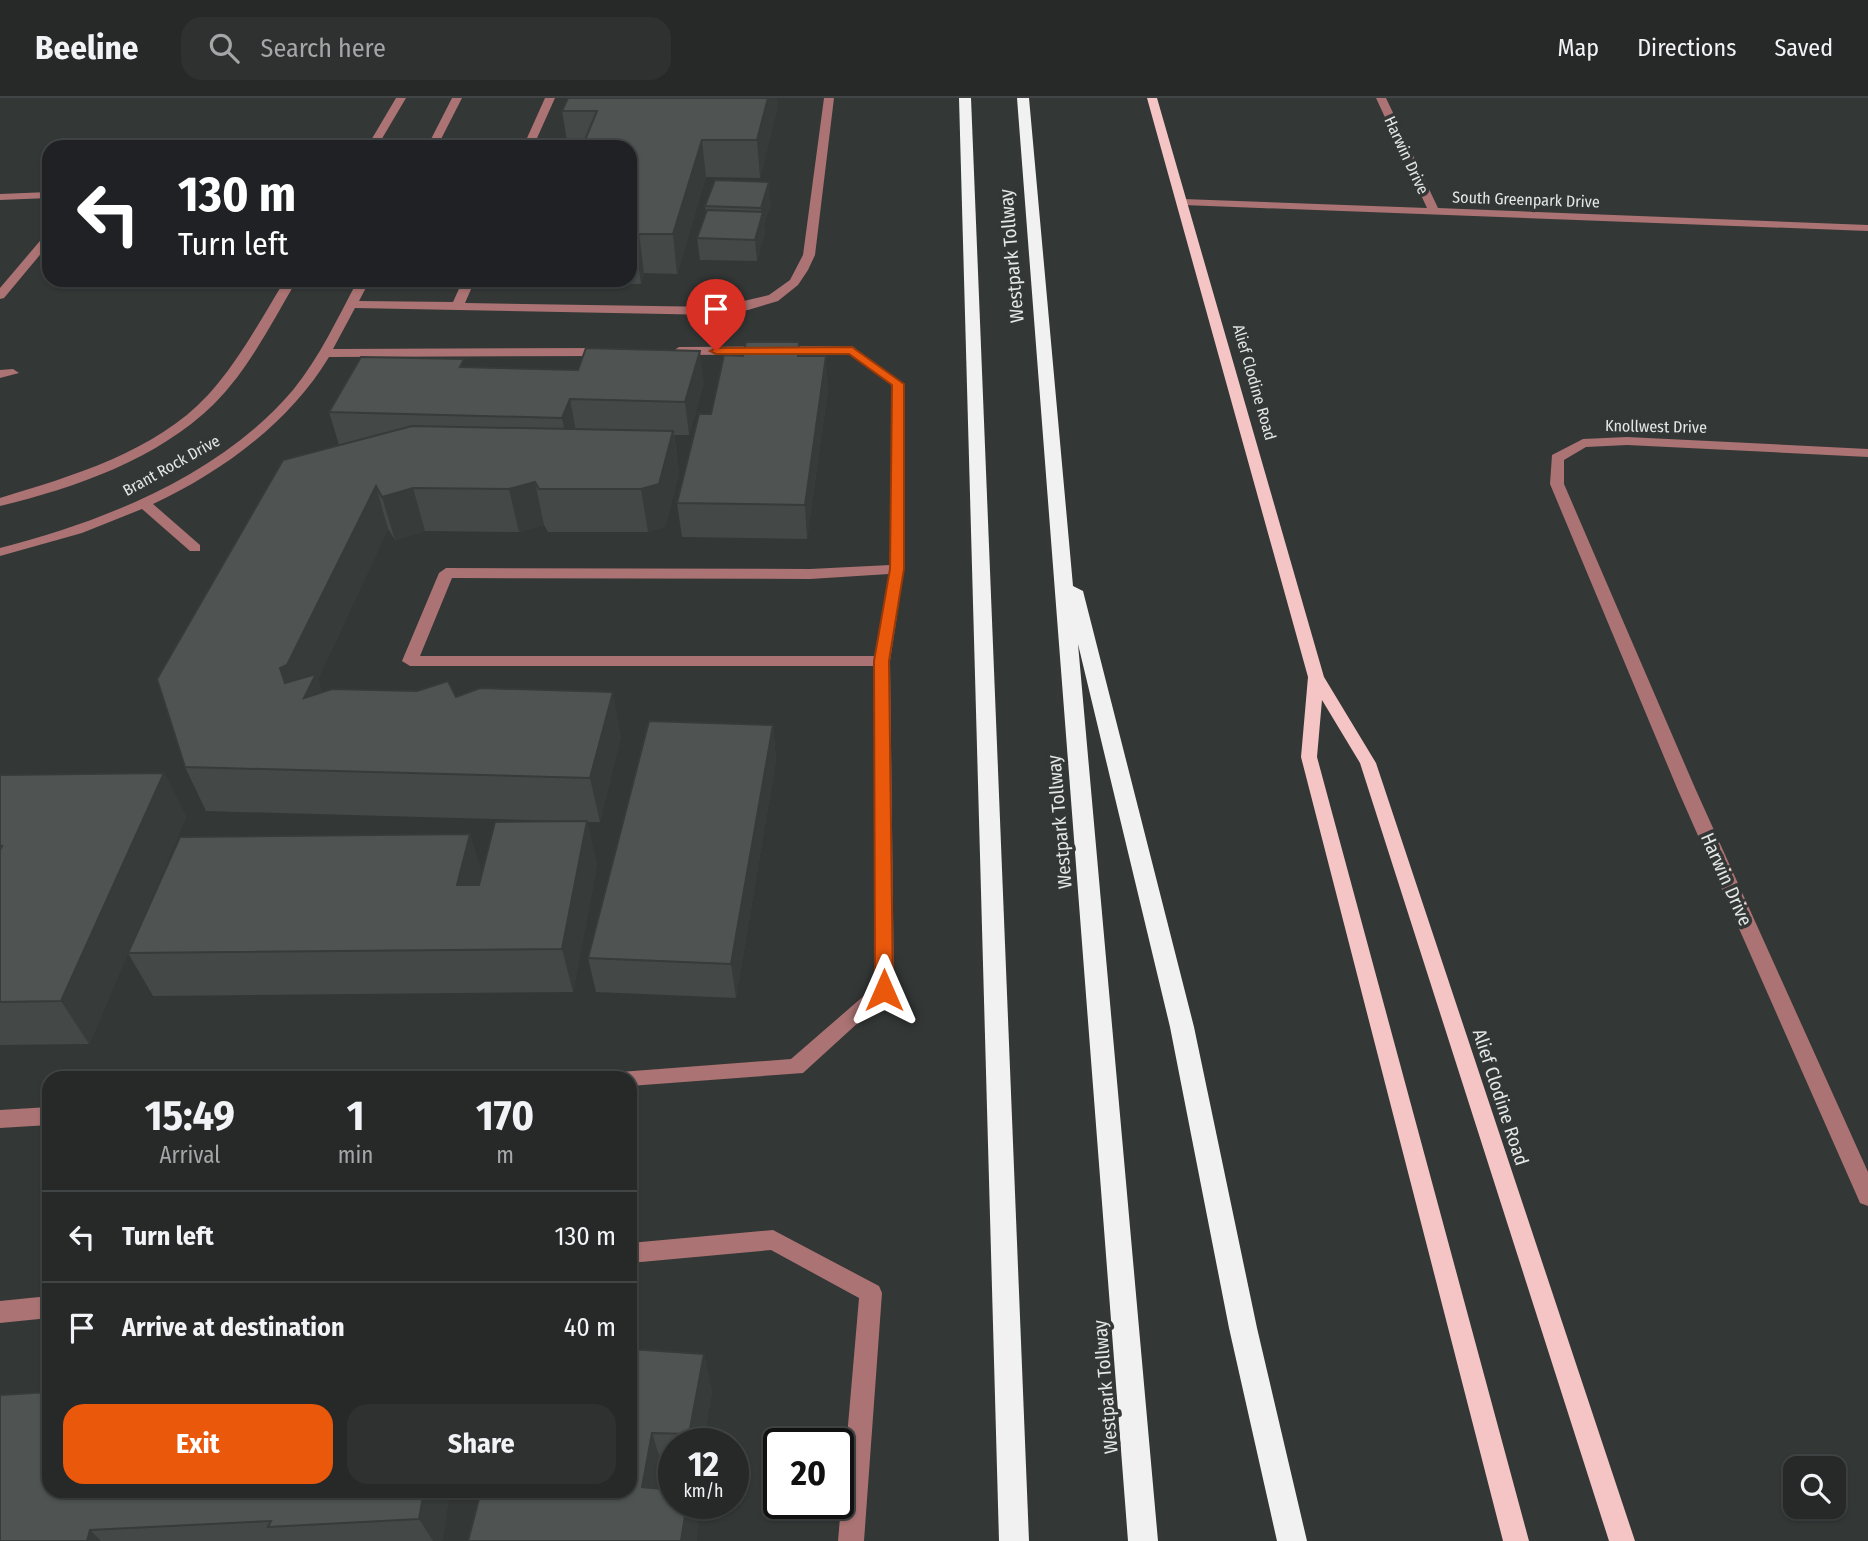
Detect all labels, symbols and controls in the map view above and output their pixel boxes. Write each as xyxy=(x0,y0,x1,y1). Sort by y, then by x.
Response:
search box xyxy=(181,17,671,80)
text: Beeline xyxy=(35,28,139,68)
icon: search xyxy=(205,29,243,67)
text: Search here xyxy=(261,33,386,64)
text: Map xyxy=(1558,34,1599,62)
text: Directions xyxy=(1637,34,1736,62)
text: Saved xyxy=(1774,34,1833,62)
street label: Harwin Drive xyxy=(1380,113,1433,197)
text: 130 m xyxy=(178,165,296,224)
icon: left xyxy=(63,168,154,259)
street label: Westpark Tollway xyxy=(994,187,1029,324)
street label: South Greenpark Drive xyxy=(1452,187,1600,212)
text: Turn left xyxy=(178,225,288,263)
pin xyxy=(686,279,746,351)
icon: arrive xyxy=(697,290,735,328)
street label: Alief Clodine Road xyxy=(1229,322,1280,442)
street label: Knollwest Drive xyxy=(1605,416,1707,437)
street label: Brant Rock Drive xyxy=(119,431,223,500)
street label: Westpark Tollway xyxy=(1042,753,1077,890)
street label: Harwin Drive xyxy=(1696,829,1757,929)
position arrow xyxy=(847,953,921,1027)
street label: Alief Clodine Road xyxy=(1468,1026,1533,1168)
text: 15:49 xyxy=(145,1091,235,1141)
text: 1 xyxy=(347,1091,364,1141)
text: 170 xyxy=(476,1091,534,1141)
text: Arrival xyxy=(159,1141,220,1169)
text: min xyxy=(338,1141,373,1169)
text: m xyxy=(496,1141,514,1169)
icon: left xyxy=(63,1218,101,1256)
text: Turn left xyxy=(122,1221,214,1252)
text: 130 m xyxy=(554,1221,616,1252)
icon: arrive xyxy=(63,1309,101,1347)
text: Arrive at destination xyxy=(122,1312,345,1343)
text: 40 m xyxy=(564,1312,616,1343)
street label: Westpark Tollway xyxy=(1088,1318,1123,1455)
button: Exit xyxy=(63,1404,333,1484)
button: Share xyxy=(347,1404,616,1484)
speed limit sign: 20 xyxy=(763,1428,854,1519)
text: 12 xyxy=(688,1443,719,1485)
map controls xyxy=(1783,1456,1846,1519)
button: search xyxy=(1783,1456,1846,1519)
text: km/h xyxy=(683,1480,724,1502)

